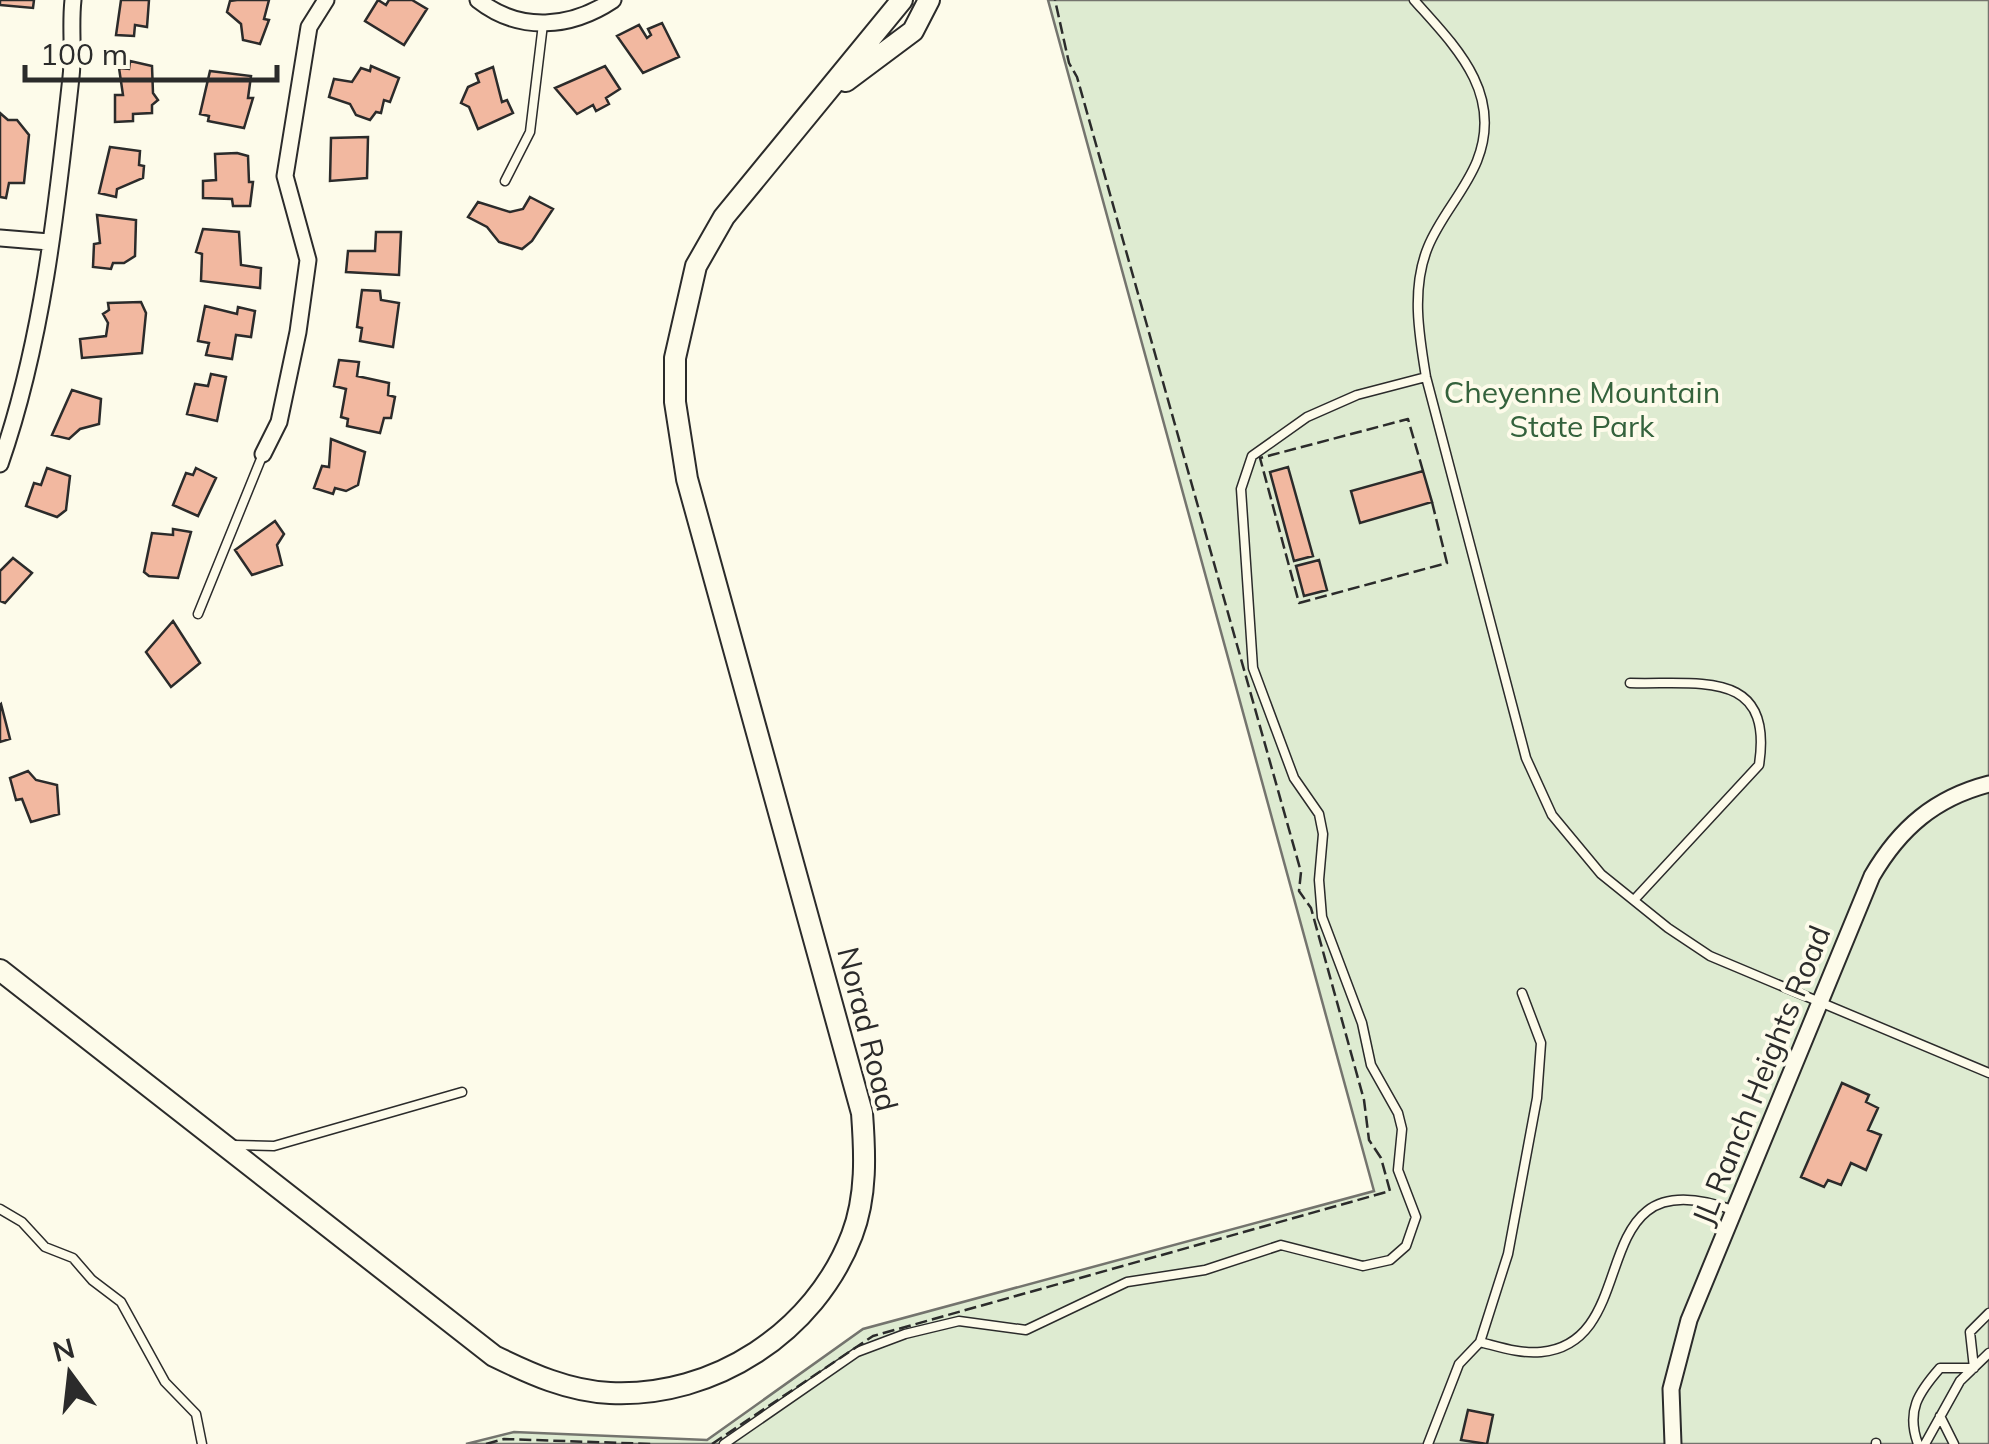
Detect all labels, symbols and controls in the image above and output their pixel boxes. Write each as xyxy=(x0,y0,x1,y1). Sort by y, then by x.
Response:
scale bar xyxy=(25,20,278,82)
text: 100 m xyxy=(40,35,128,73)
park label: Cheyenne Mountain State Park xyxy=(1444,373,1720,445)
street label: JL Ranch Heights Road xyxy=(1684,920,1838,1230)
street label: Norad Road xyxy=(829,943,907,1115)
north arrow xyxy=(20,1324,120,1424)
text: N xyxy=(49,1330,78,1369)

